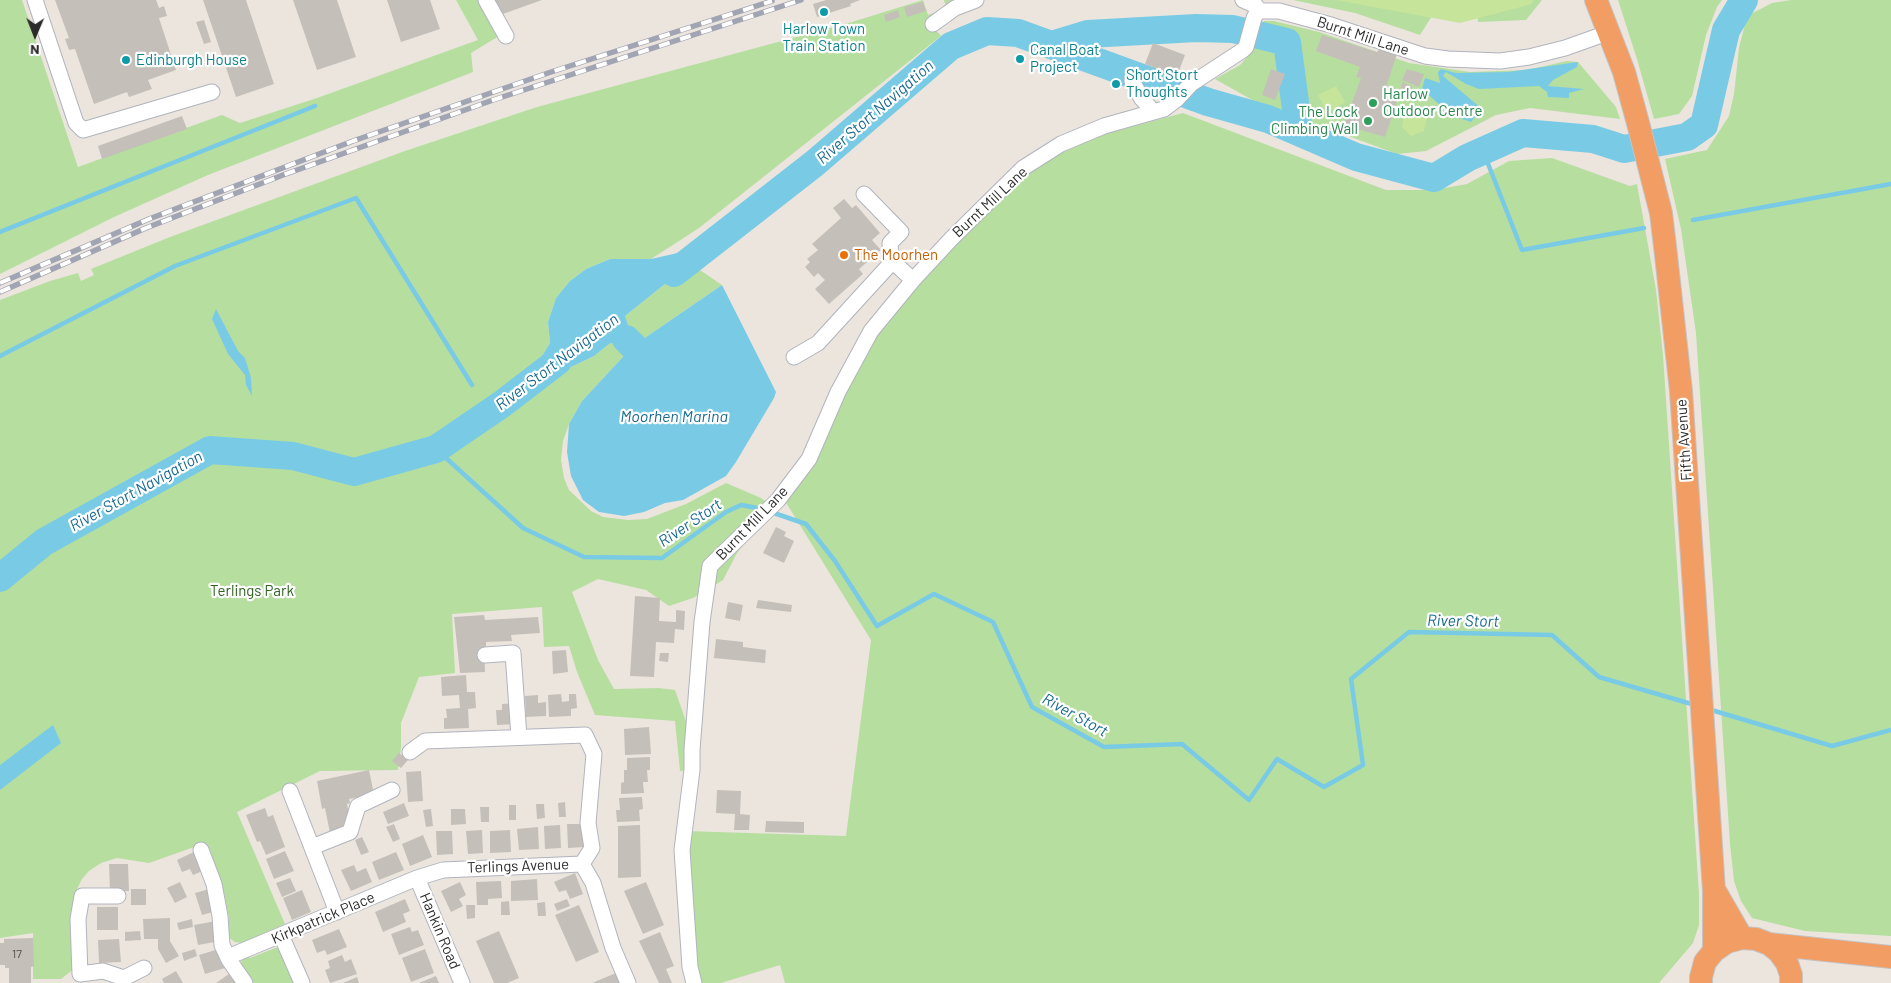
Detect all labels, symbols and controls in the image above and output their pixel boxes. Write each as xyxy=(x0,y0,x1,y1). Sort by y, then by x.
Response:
marker: Harlow Town Train Station xyxy=(818,6,830,18)
north arrow xyxy=(10,10,60,60)
street label: Burnt Mill Lane xyxy=(1315,13,1411,59)
place label: Harlow Town Train Station xyxy=(782,20,866,55)
place label: Canal Boat Project xyxy=(1030,41,1100,76)
text: N xyxy=(30,42,40,59)
place label: Edinburgh House xyxy=(136,51,247,69)
marker: Canal Boat Project xyxy=(1014,53,1026,65)
marker: Edinburgh House xyxy=(120,54,132,66)
water label: River Stort Navigation xyxy=(813,56,937,168)
place label: Short Stort Thoughts xyxy=(1126,66,1198,101)
marker: Short Stort Thoughts xyxy=(1110,78,1122,90)
place label: Harlow Outdoor Centre xyxy=(1383,85,1483,120)
marker: Harlow Outdoor Centre xyxy=(1367,97,1379,109)
place label: The Lock Climbing Wall xyxy=(1271,103,1358,138)
marker: The Lock Climbing Wall xyxy=(1362,115,1374,127)
street label: Burnt Mill Lane xyxy=(949,163,1031,241)
place label: The Moorhen xyxy=(854,246,938,264)
marker: The Moorhen xyxy=(838,249,850,261)
water label: River Stort Navigation xyxy=(492,310,622,414)
street label: Fifth Avenue xyxy=(1672,399,1696,481)
water label: Moorhen Marina xyxy=(620,407,728,427)
water label: River Stort Navigation xyxy=(66,447,206,535)
street label: Burnt Mill Lane xyxy=(712,482,792,564)
water label: River Stort xyxy=(655,495,725,551)
park label: Terlings Park xyxy=(210,582,294,600)
water label: River Stort xyxy=(1427,611,1499,631)
water label: River Stort xyxy=(1039,689,1111,741)
street label: Terlings Avenue xyxy=(467,855,569,877)
street label: Kirkpatrick Place xyxy=(269,888,377,948)
street label: Hankin Road xyxy=(416,890,464,972)
house number: 17 xyxy=(12,947,22,961)

